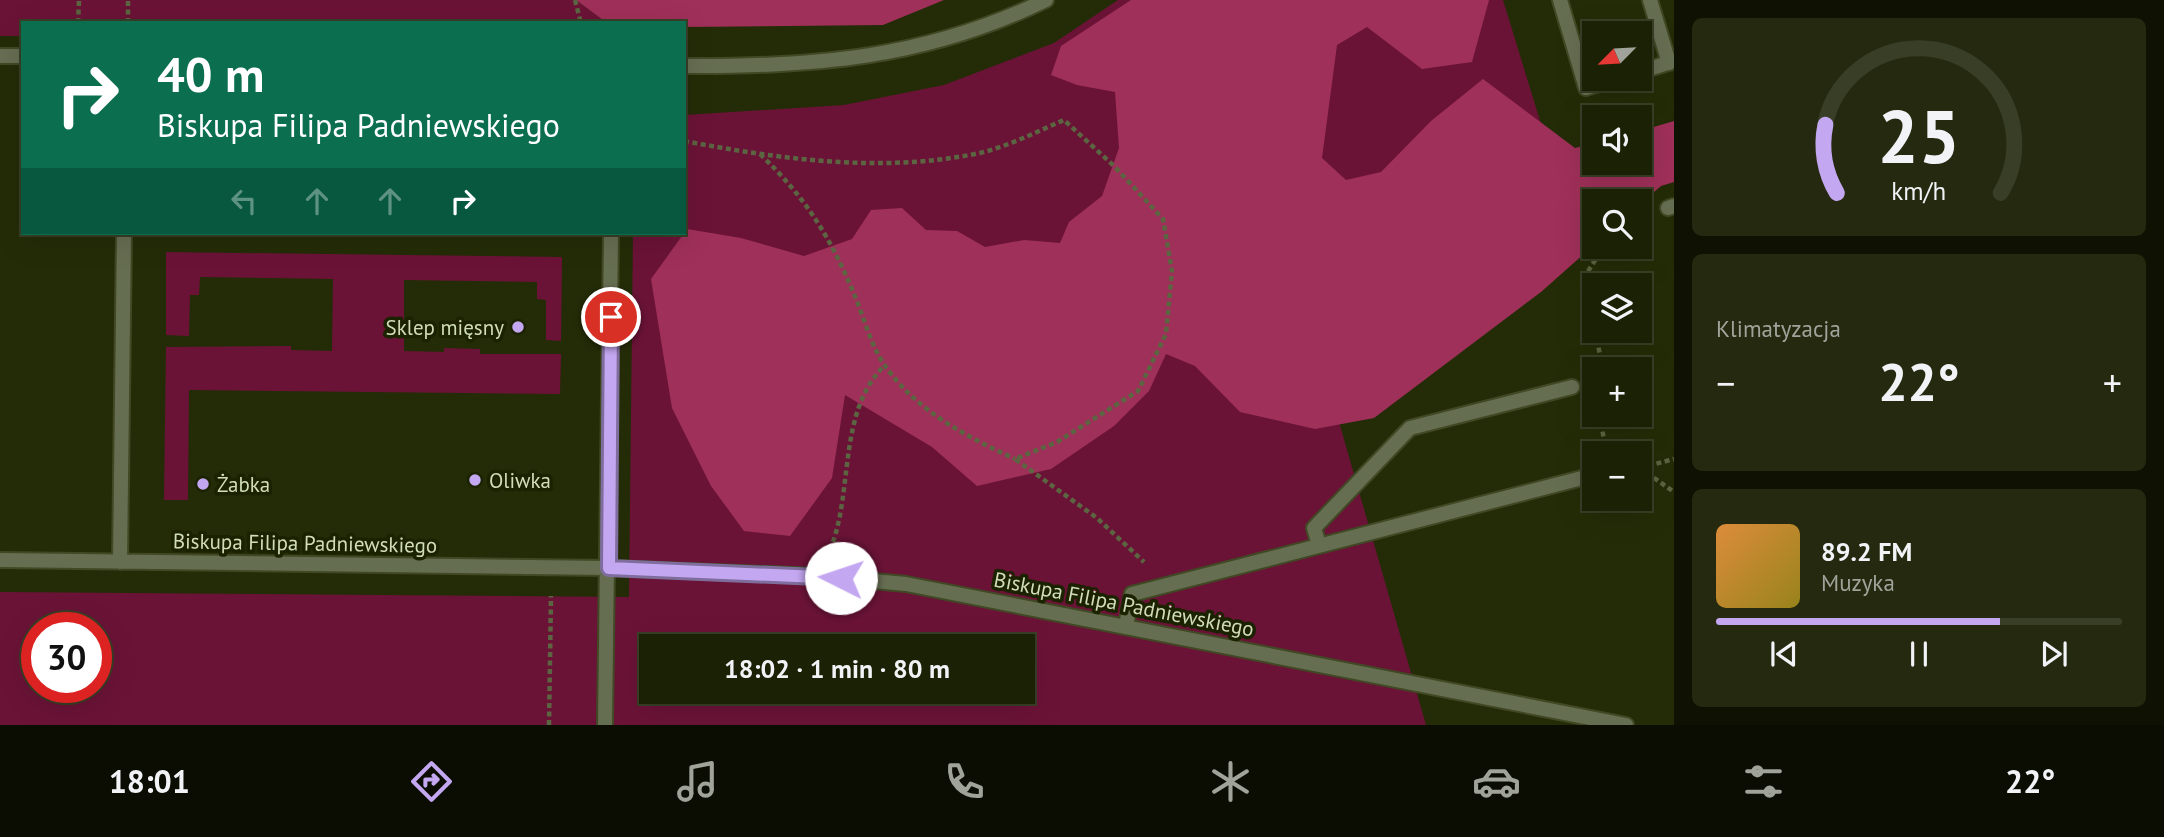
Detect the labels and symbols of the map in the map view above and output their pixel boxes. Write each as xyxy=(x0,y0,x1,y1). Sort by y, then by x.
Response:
north arrow xyxy=(1582,21,1652,91)
pin xyxy=(581,287,641,347)
place label: Sklep mięsny xyxy=(386,314,504,341)
marker: Sklep mięsny xyxy=(510,319,526,335)
place label: Oliwka xyxy=(489,467,551,494)
place label: Żabka xyxy=(217,471,270,498)
marker: Oliwka xyxy=(467,472,483,488)
marker: Żabka xyxy=(195,476,211,492)
street label: Biskupa Filipa Padniewskiego xyxy=(173,527,437,559)
position arrow xyxy=(804,541,878,615)
street label: Biskupa Filipa Padniewskiego xyxy=(992,566,1256,642)
speed limit sign: 30 xyxy=(21,612,112,703)

